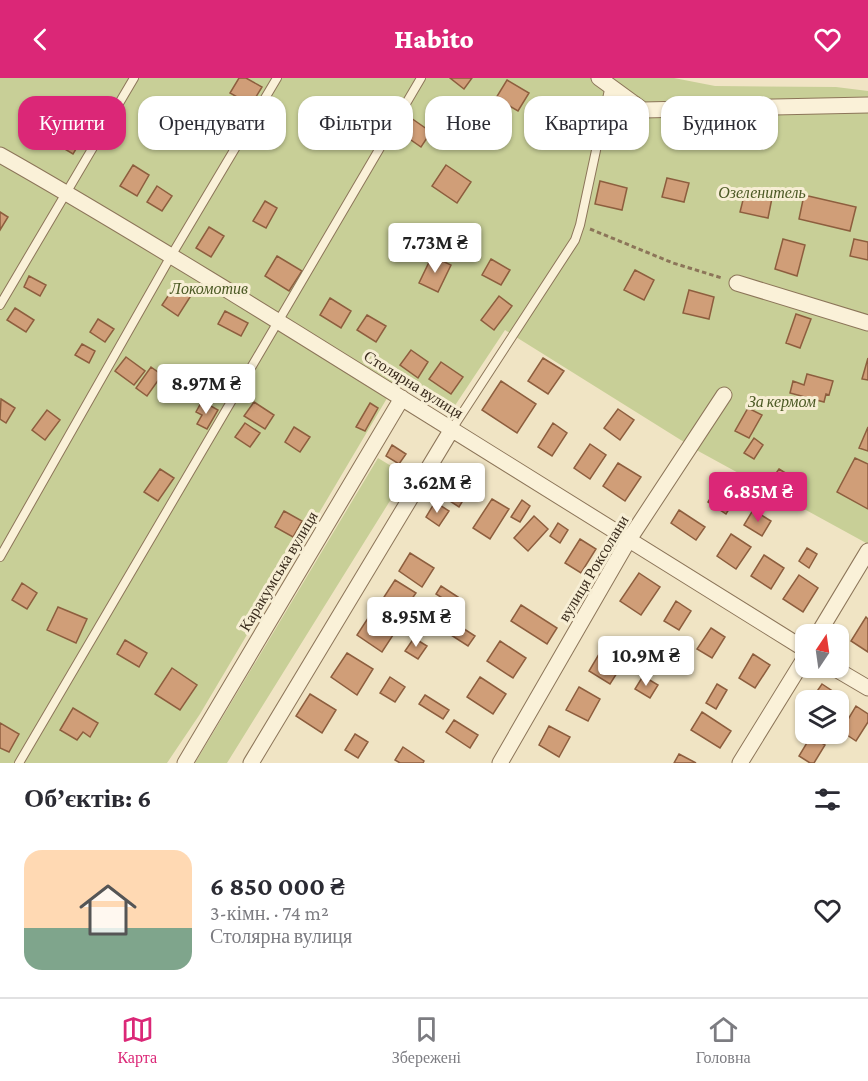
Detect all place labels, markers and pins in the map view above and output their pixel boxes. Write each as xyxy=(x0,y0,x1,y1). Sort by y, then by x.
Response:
pin: 7.73M ₴ xyxy=(380,223,490,274)
pin: 8.97M ₴ xyxy=(151,364,261,415)
pin: 3.62M ₴ xyxy=(382,463,492,514)
pin: 6.85M ₴ xyxy=(703,472,813,523)
pin: 8.95M ₴ xyxy=(361,597,471,648)
pin: 10.9M ₴ xyxy=(591,636,701,687)

